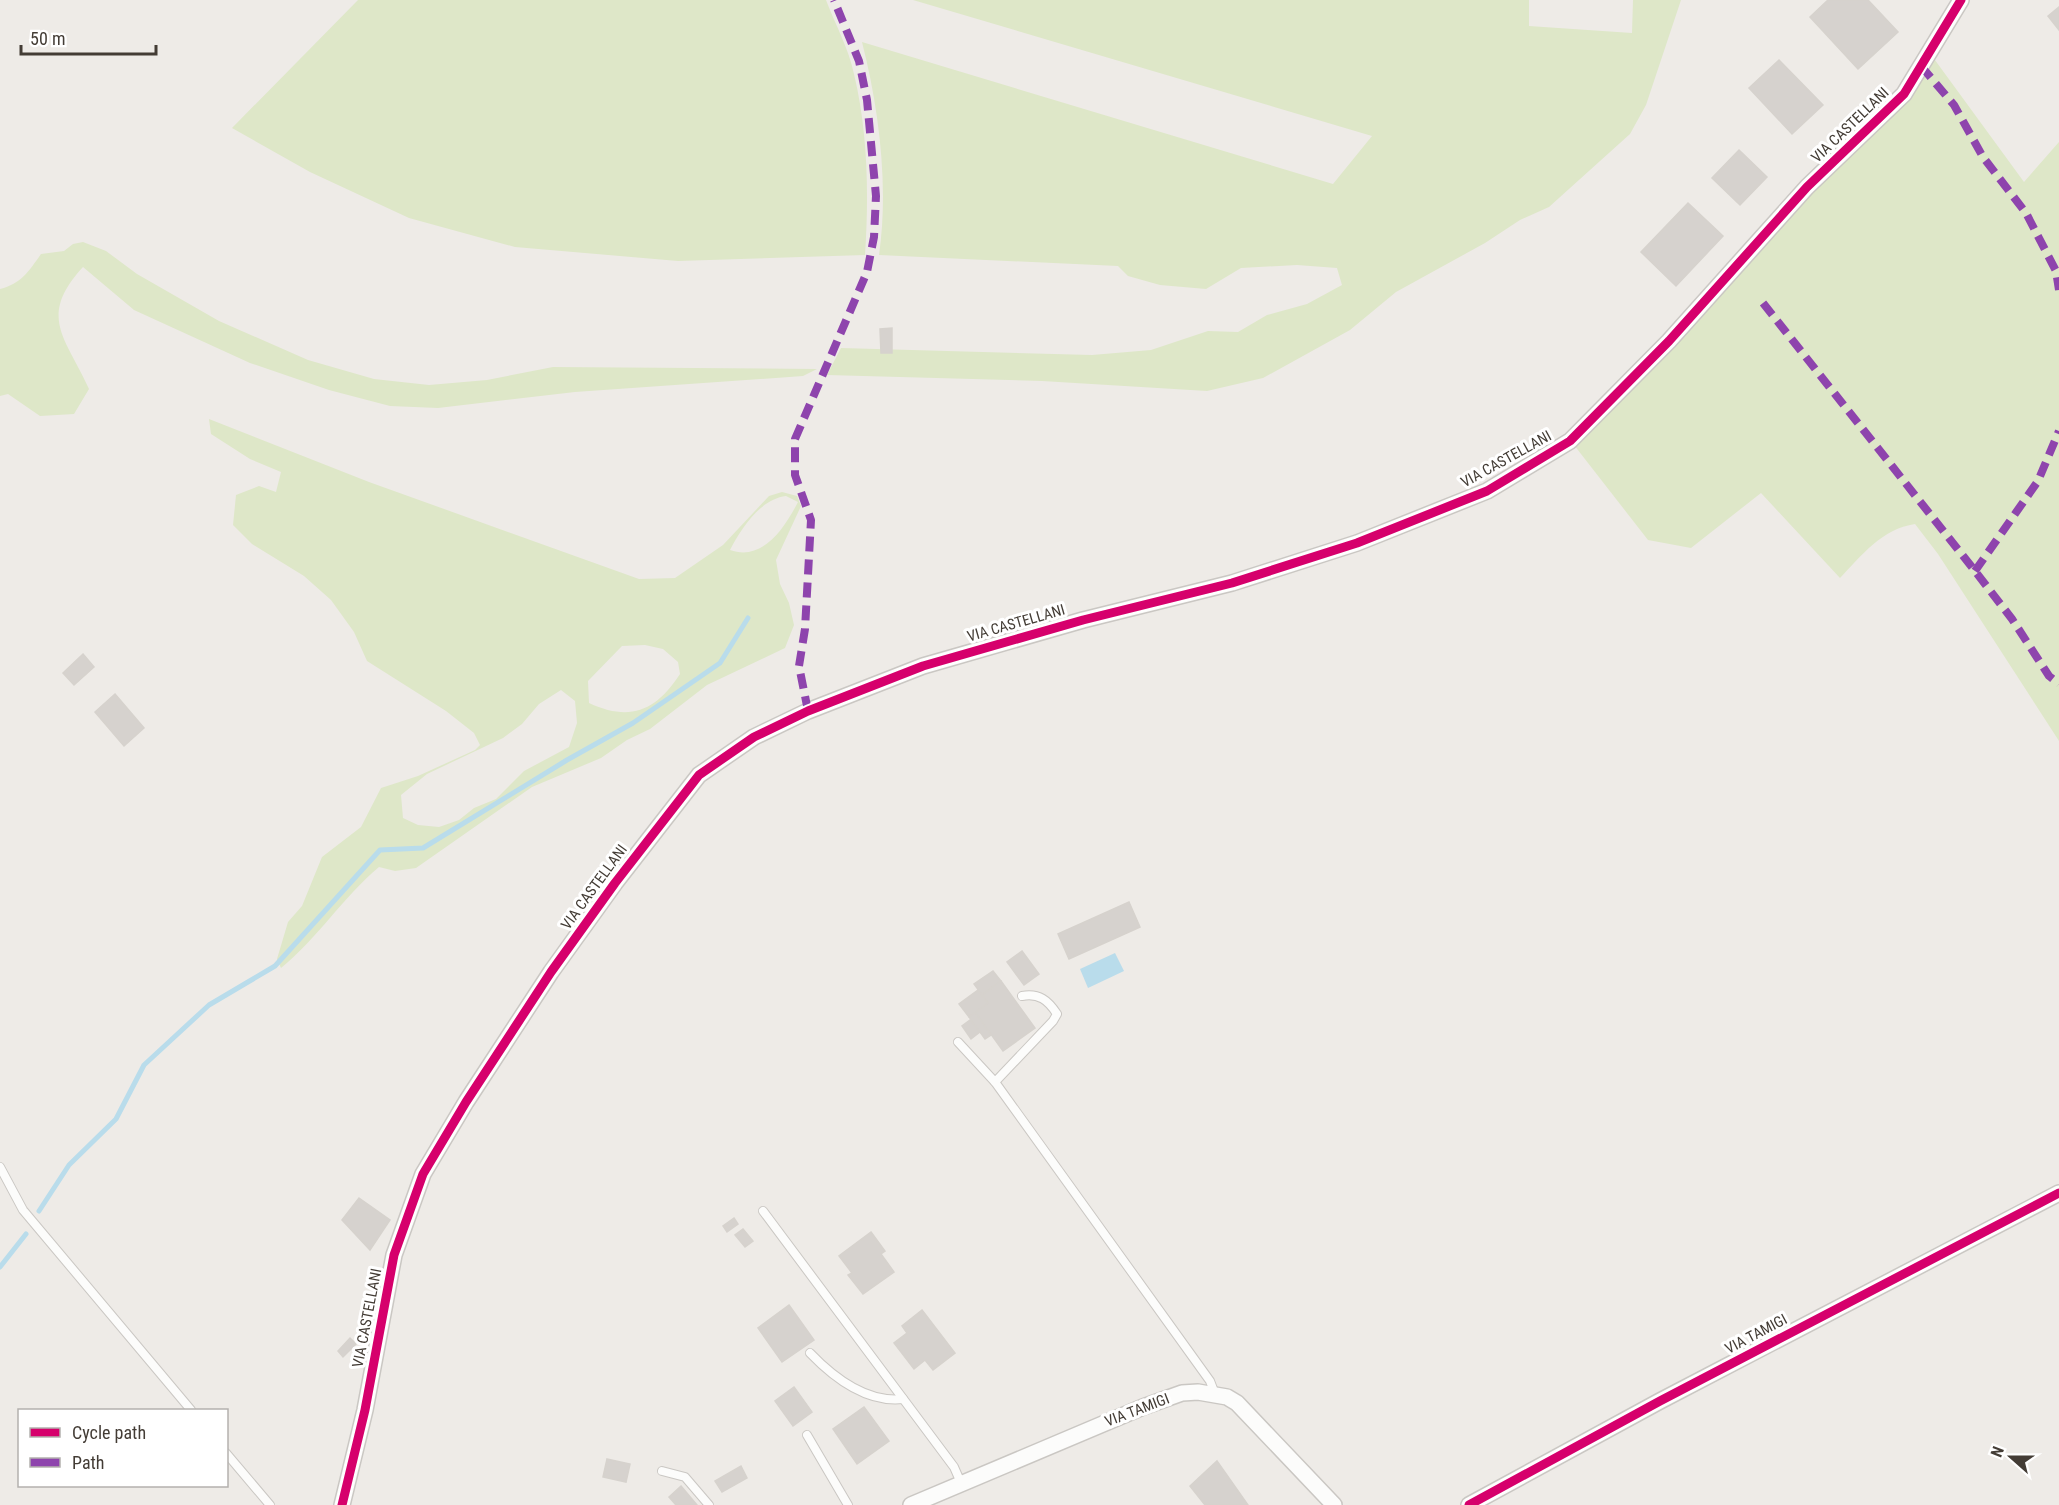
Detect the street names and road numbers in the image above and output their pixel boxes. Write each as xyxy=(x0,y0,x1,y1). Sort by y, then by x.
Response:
street label: VIA CASTELLANI xyxy=(1808,84,1892,166)
street label: VIA CASTELLANI xyxy=(1458,427,1554,491)
street label: VIA CASTELLANI xyxy=(965,600,1067,646)
street label: VIA CASTELLANI xyxy=(557,841,631,933)
street label: VIA CASTELLANI xyxy=(349,1267,385,1369)
street label: VIA TAMIGI xyxy=(1722,1310,1790,1358)
street label: VIA TAMIGI xyxy=(1102,1389,1172,1431)

